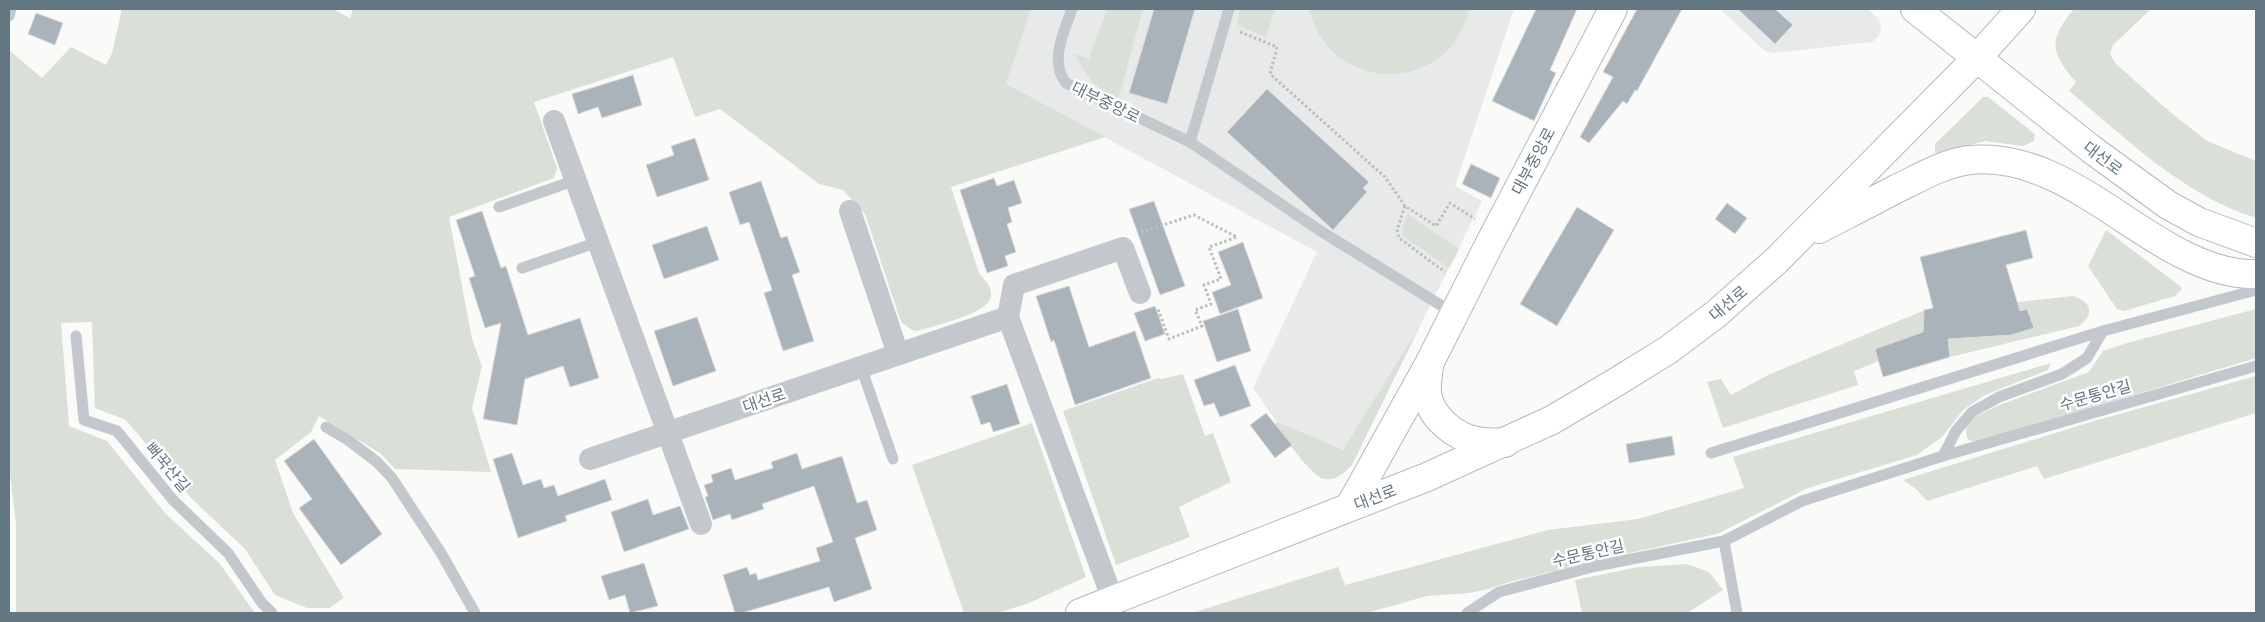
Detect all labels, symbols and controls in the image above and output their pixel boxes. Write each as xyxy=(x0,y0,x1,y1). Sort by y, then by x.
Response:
street label: 대부중앙로 xyxy=(1069,77,1144,127)
street label: 대부중앙로 xyxy=(1507,124,1559,198)
street label: 대선로 xyxy=(2079,137,2127,179)
street label: 대선로 xyxy=(1705,281,1752,325)
street label: 수문통안길 xyxy=(2057,375,2133,415)
street label: 대선로 xyxy=(740,383,788,417)
street label: 뻐꾹산길 xyxy=(141,438,195,496)
street label: 대선로 xyxy=(1351,480,1399,514)
street label: 수문통안길 xyxy=(1550,535,1626,571)

